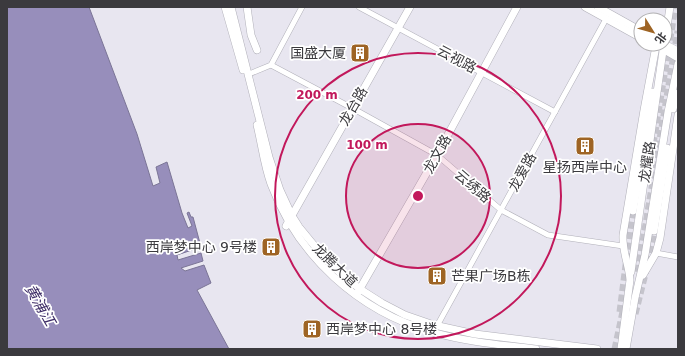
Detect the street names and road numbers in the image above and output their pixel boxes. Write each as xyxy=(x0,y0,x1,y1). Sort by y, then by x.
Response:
street label: 云视路 xyxy=(435,42,479,76)
street label: 龙台路 xyxy=(336,84,370,128)
street label: 龙文路 xyxy=(420,132,454,176)
street label: 龙耀路 xyxy=(636,140,658,184)
street label: 龙爱路 xyxy=(505,150,539,194)
street label: 云绣路 xyxy=(452,166,494,206)
street label: 龙腾大道 xyxy=(309,240,361,290)

